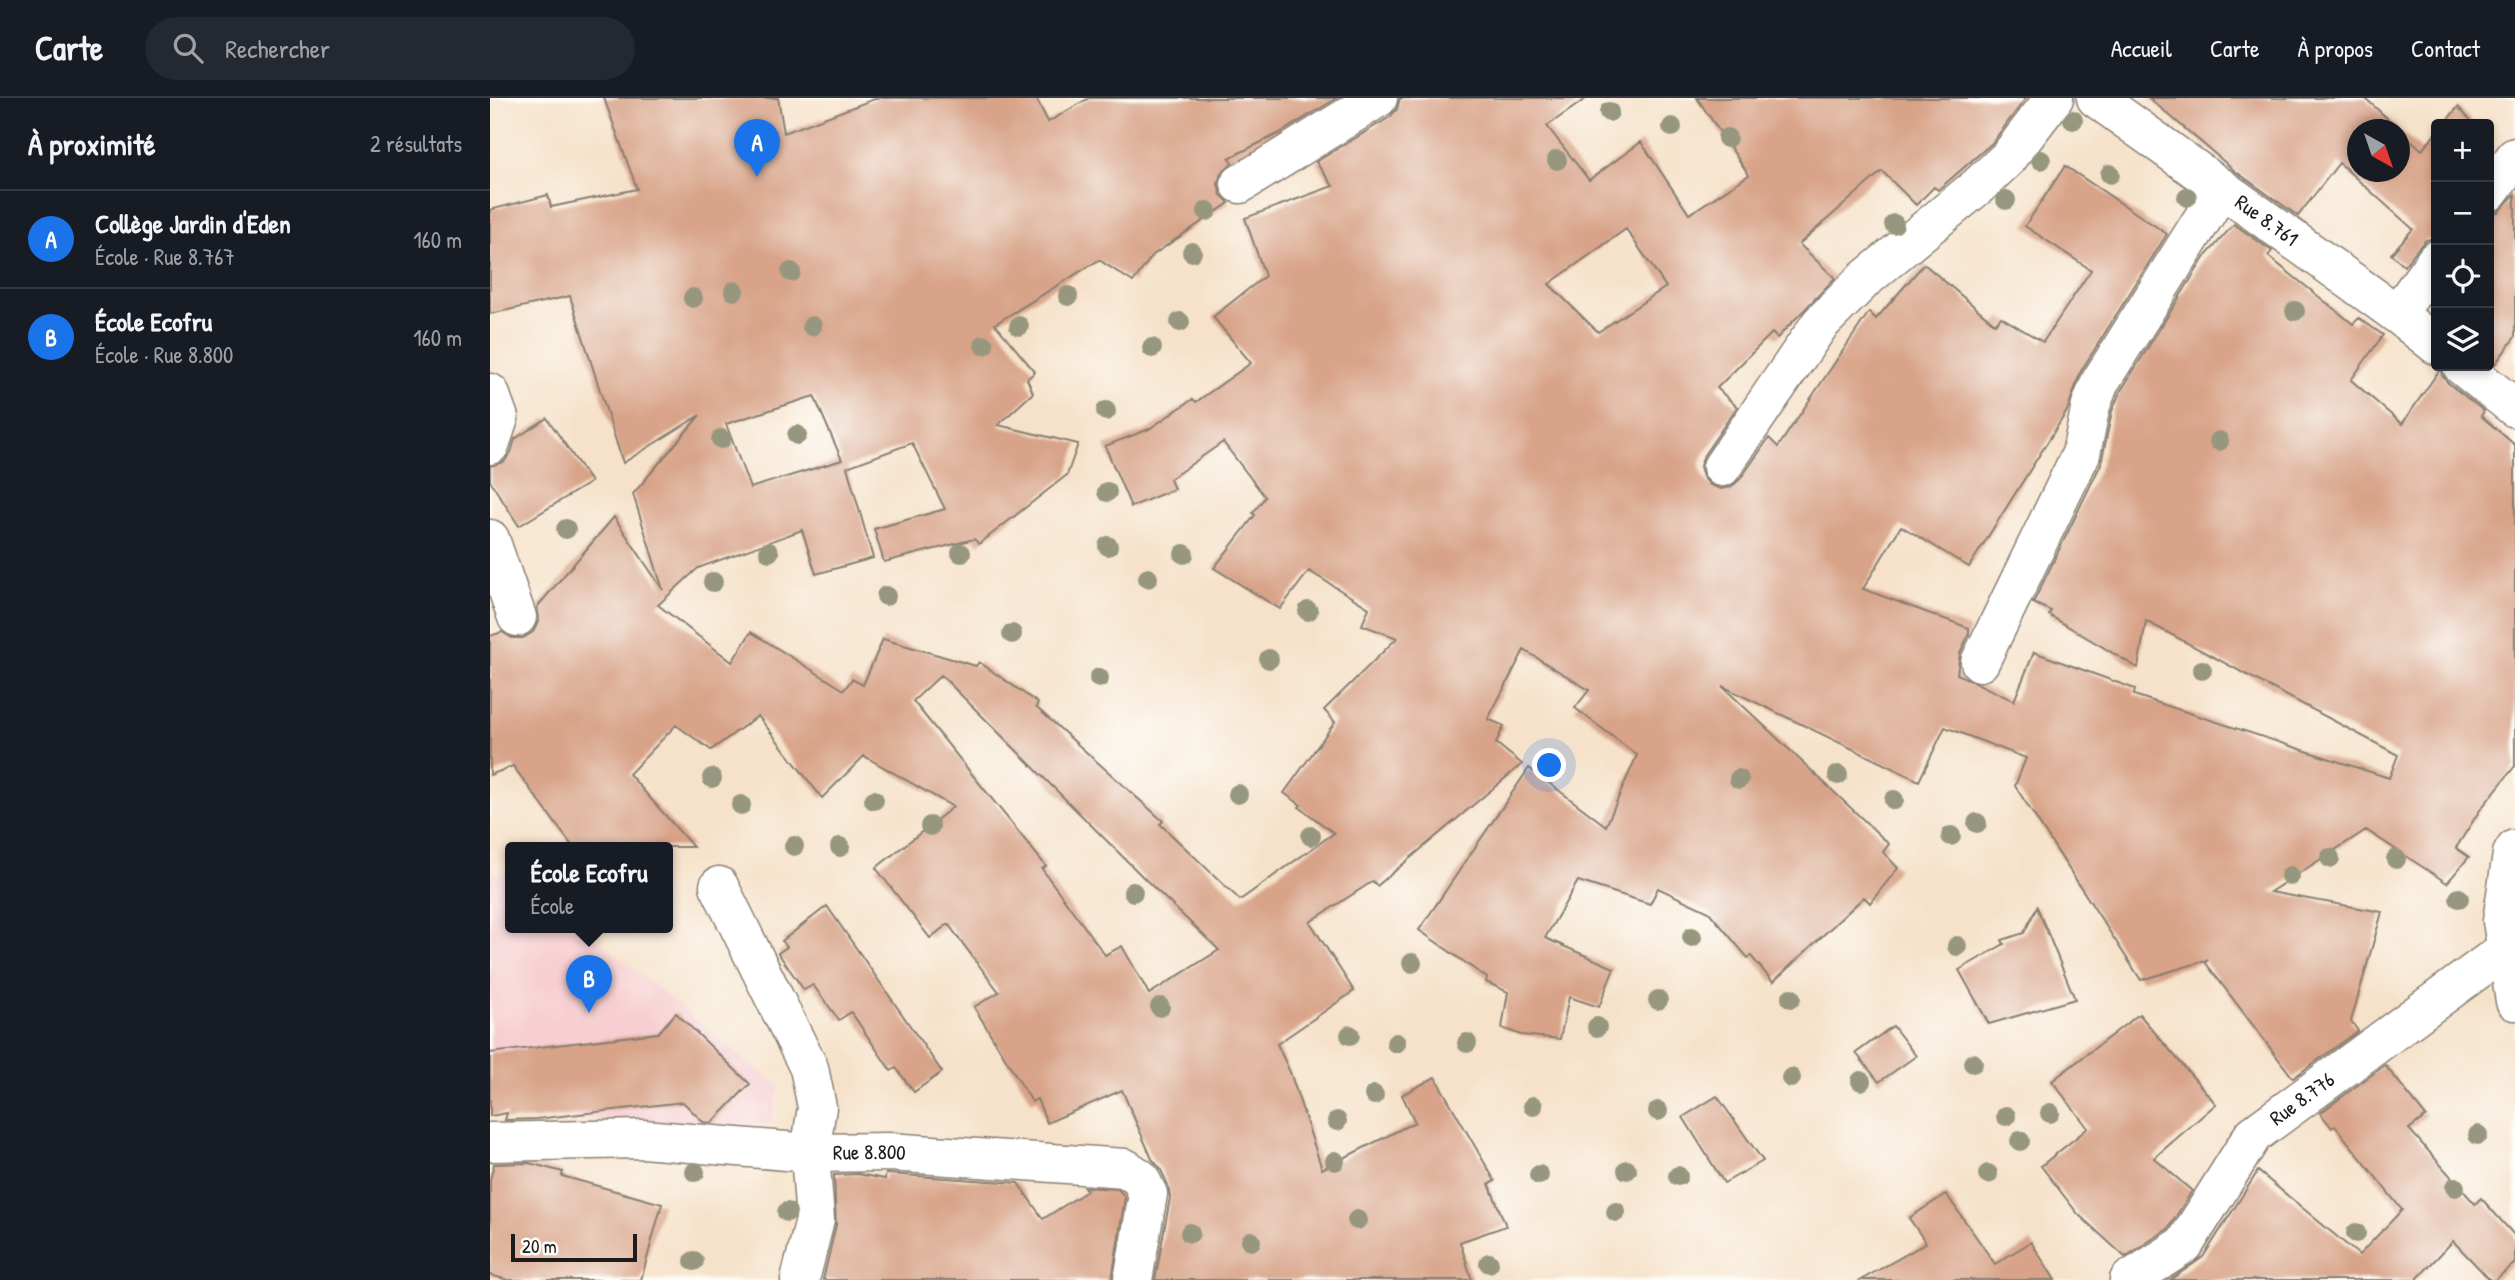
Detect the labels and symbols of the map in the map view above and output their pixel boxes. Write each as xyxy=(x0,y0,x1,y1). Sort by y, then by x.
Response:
pin: A xyxy=(734,119,780,177)
north arrow xyxy=(2347,119,2410,182)
street label: Rue 8.761 xyxy=(2230,188,2304,253)
your location xyxy=(1532,748,1566,782)
pin: B xyxy=(566,955,612,1013)
street label: Rue 8.776 xyxy=(2263,1065,2340,1132)
street label: Rue 8.800 xyxy=(833,1137,907,1167)
scale bar xyxy=(511,1231,637,1263)

